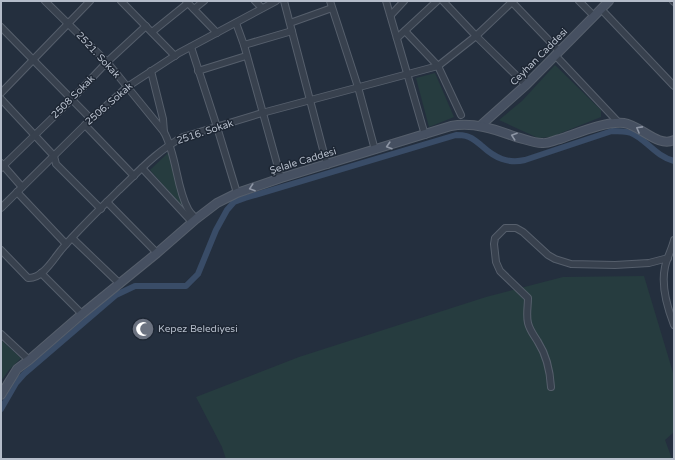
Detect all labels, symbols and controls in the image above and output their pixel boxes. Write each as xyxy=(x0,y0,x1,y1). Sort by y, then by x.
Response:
street label: Ceyhan Caddesi xyxy=(508,26,570,88)
street label: 2521. Sokak xyxy=(73,29,123,81)
street label: 2508 Sokak xyxy=(49,72,98,121)
street label: 2506. Sokak xyxy=(83,80,136,128)
street label: 2516. Sokak xyxy=(175,117,235,147)
one-way arrow xyxy=(635,127,643,134)
one-way arrow xyxy=(511,132,518,141)
one-way arrow xyxy=(386,141,393,150)
street label: Şelale Caddesi xyxy=(268,145,338,177)
one-way arrow xyxy=(248,183,255,192)
mosque icon: Kepez Belediyesi xyxy=(130,316,156,342)
place label: Kepez Belediyesi xyxy=(158,323,238,335)

